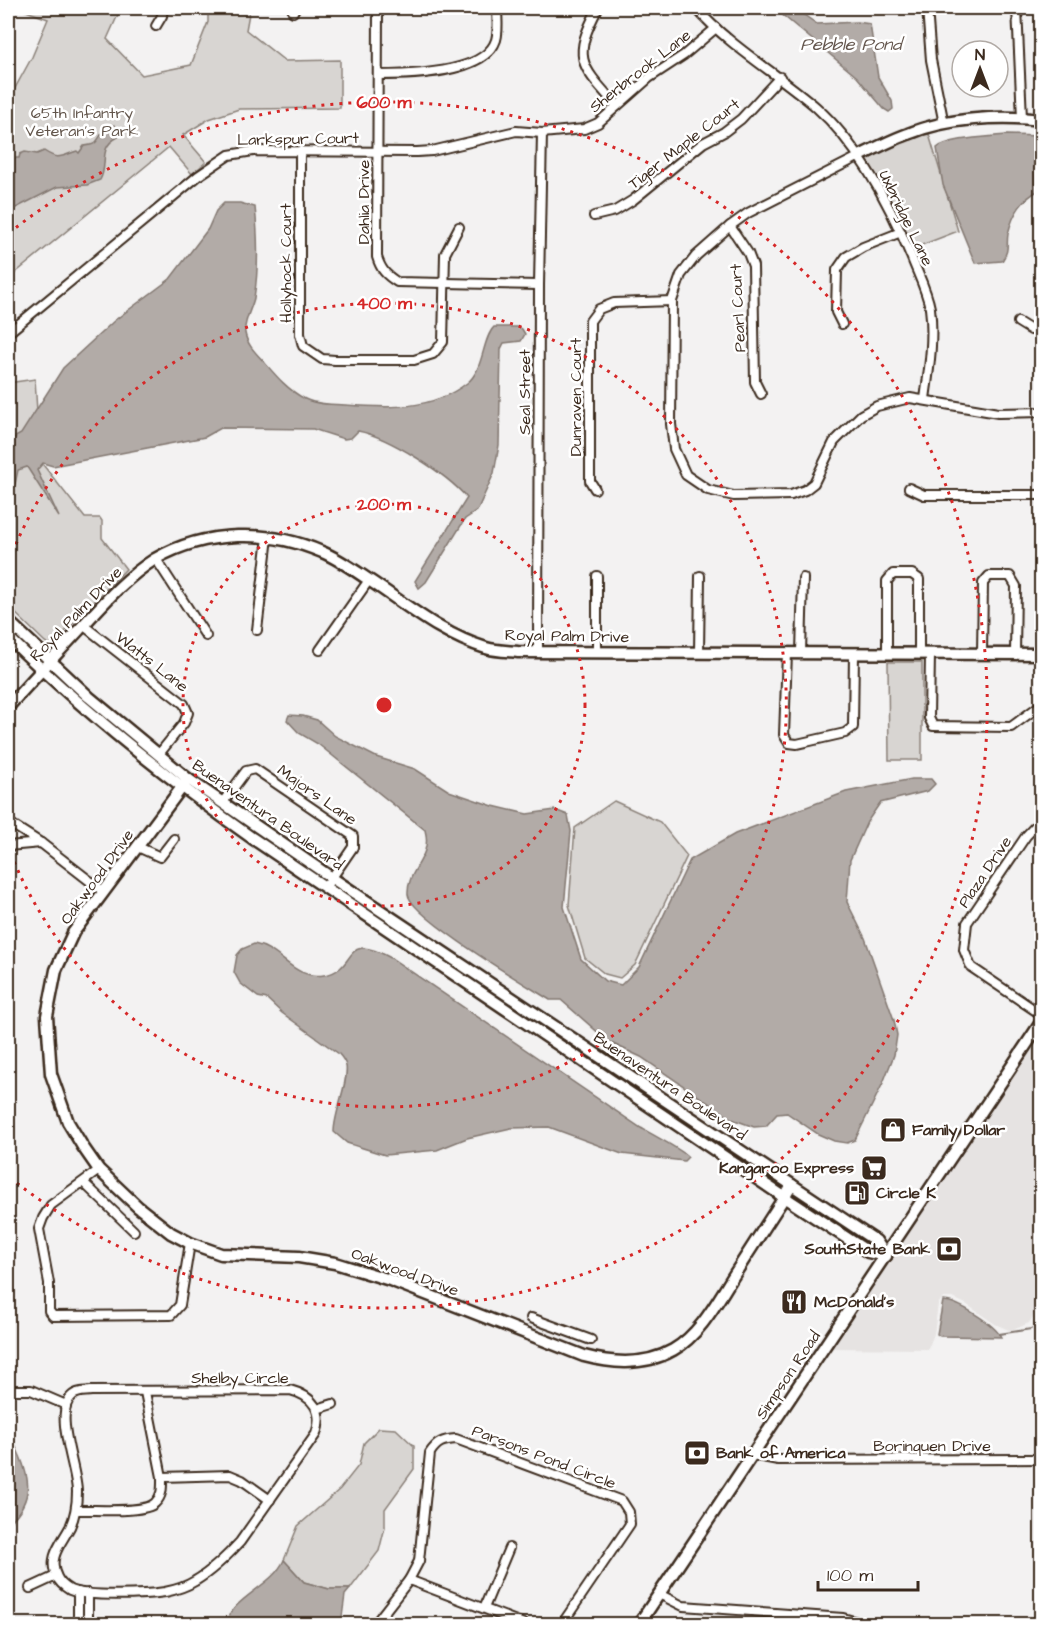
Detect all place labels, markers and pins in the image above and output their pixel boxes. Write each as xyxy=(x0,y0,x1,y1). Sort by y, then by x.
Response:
centre of rings xyxy=(374,695,394,715)
shop icon: Family Dollar xyxy=(878,1115,908,1145)
place label: Family Dollar xyxy=(912,1119,1005,1142)
supermarket icon: Kangaroo Express xyxy=(859,1153,889,1183)
place label: Kangaroo Express xyxy=(719,1157,854,1181)
fuel station icon: Circle K xyxy=(842,1178,872,1208)
place label: Circle K xyxy=(876,1182,936,1204)
bank icon: SouthState Bank xyxy=(934,1234,964,1264)
place label: SouthState Bank xyxy=(803,1238,930,1260)
restaurant icon: McDonald's xyxy=(779,1287,809,1317)
place label: McDonald's xyxy=(814,1291,894,1313)
bank icon: Bank of America xyxy=(682,1438,712,1468)
place label: Bank of America xyxy=(716,1442,846,1464)

